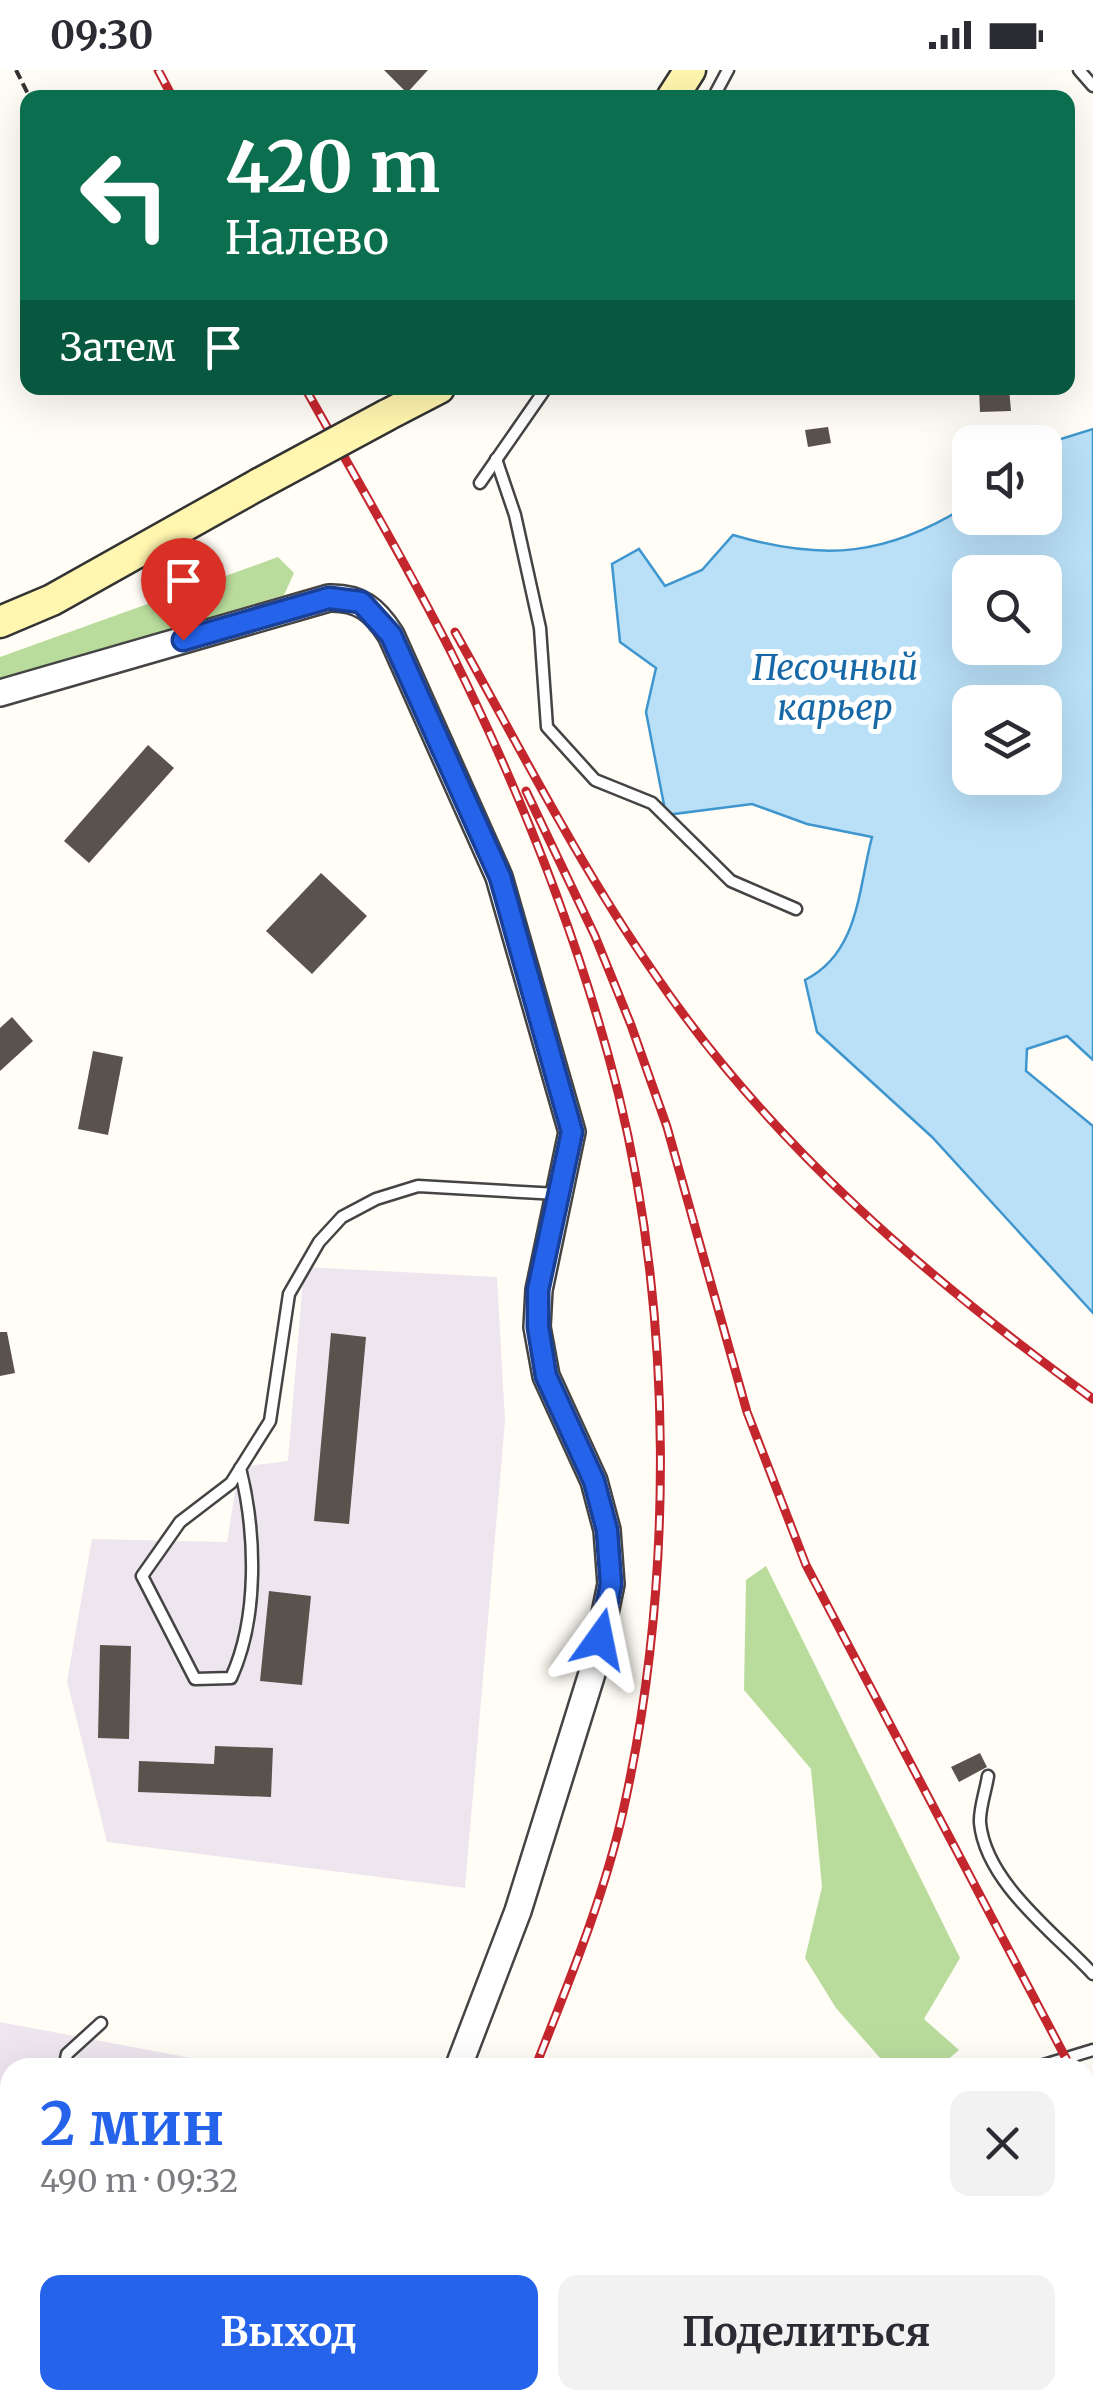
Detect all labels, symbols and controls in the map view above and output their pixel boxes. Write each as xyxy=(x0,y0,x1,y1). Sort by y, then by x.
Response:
text: 09:30 xyxy=(50,12,153,59)
text: 420 m xyxy=(225,123,440,211)
icon: left xyxy=(60,130,190,260)
text: Налево xyxy=(225,210,389,266)
icon: arrive xyxy=(196,320,251,375)
text: Затем xyxy=(60,324,176,371)
map controls xyxy=(952,425,1062,795)
button: sound xyxy=(952,425,1062,535)
pin xyxy=(141,538,226,641)
icon: arrive xyxy=(156,553,211,608)
button: search xyxy=(952,555,1062,665)
water label: Песочный карьер xyxy=(752,646,918,730)
button: layers xyxy=(952,685,1062,795)
position arrow xyxy=(548,1587,652,1691)
text: 2 мин xyxy=(40,2086,224,2161)
button: close xyxy=(950,2091,1055,2196)
text: 490 m · 09:32 xyxy=(40,2161,238,2201)
button: Выход xyxy=(40,2275,538,2390)
button: Поделиться xyxy=(558,2275,1055,2390)

